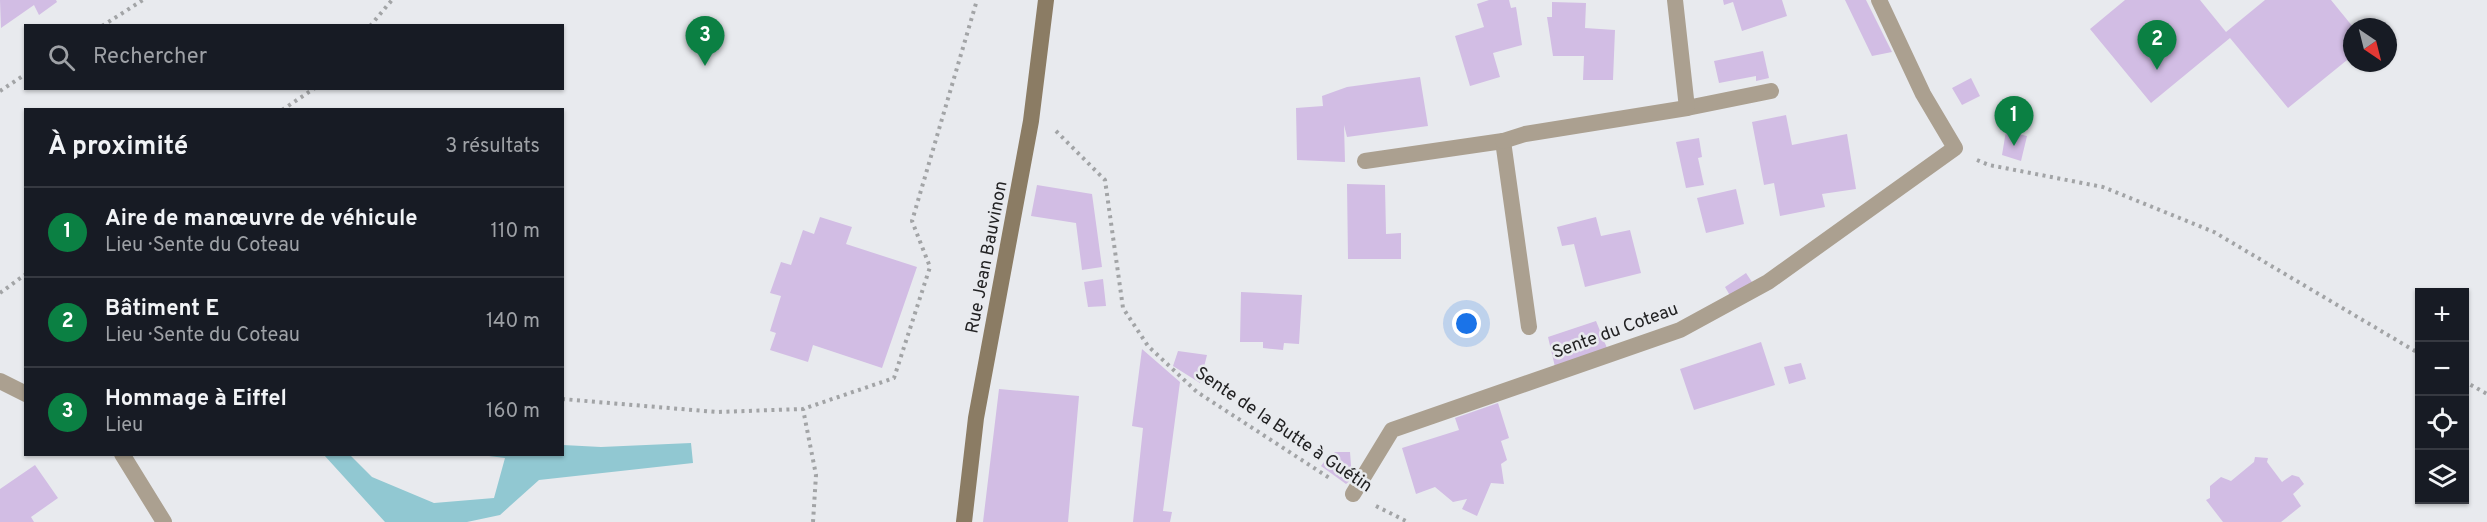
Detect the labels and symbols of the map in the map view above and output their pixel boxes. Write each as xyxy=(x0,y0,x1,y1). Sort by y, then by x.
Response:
pin: 3 xyxy=(686,16,724,66)
north arrow xyxy=(2343,18,2397,72)
pin: 2 xyxy=(2138,20,2176,70)
pin: 1 xyxy=(1994,96,2034,146)
street label: Rue Jean Bauvinon xyxy=(961,179,1014,336)
street label: Sente du Coteau xyxy=(1549,298,1682,365)
your location xyxy=(1452,309,1481,338)
street label: Sente de la Butte à Guétin xyxy=(1190,362,1376,498)

